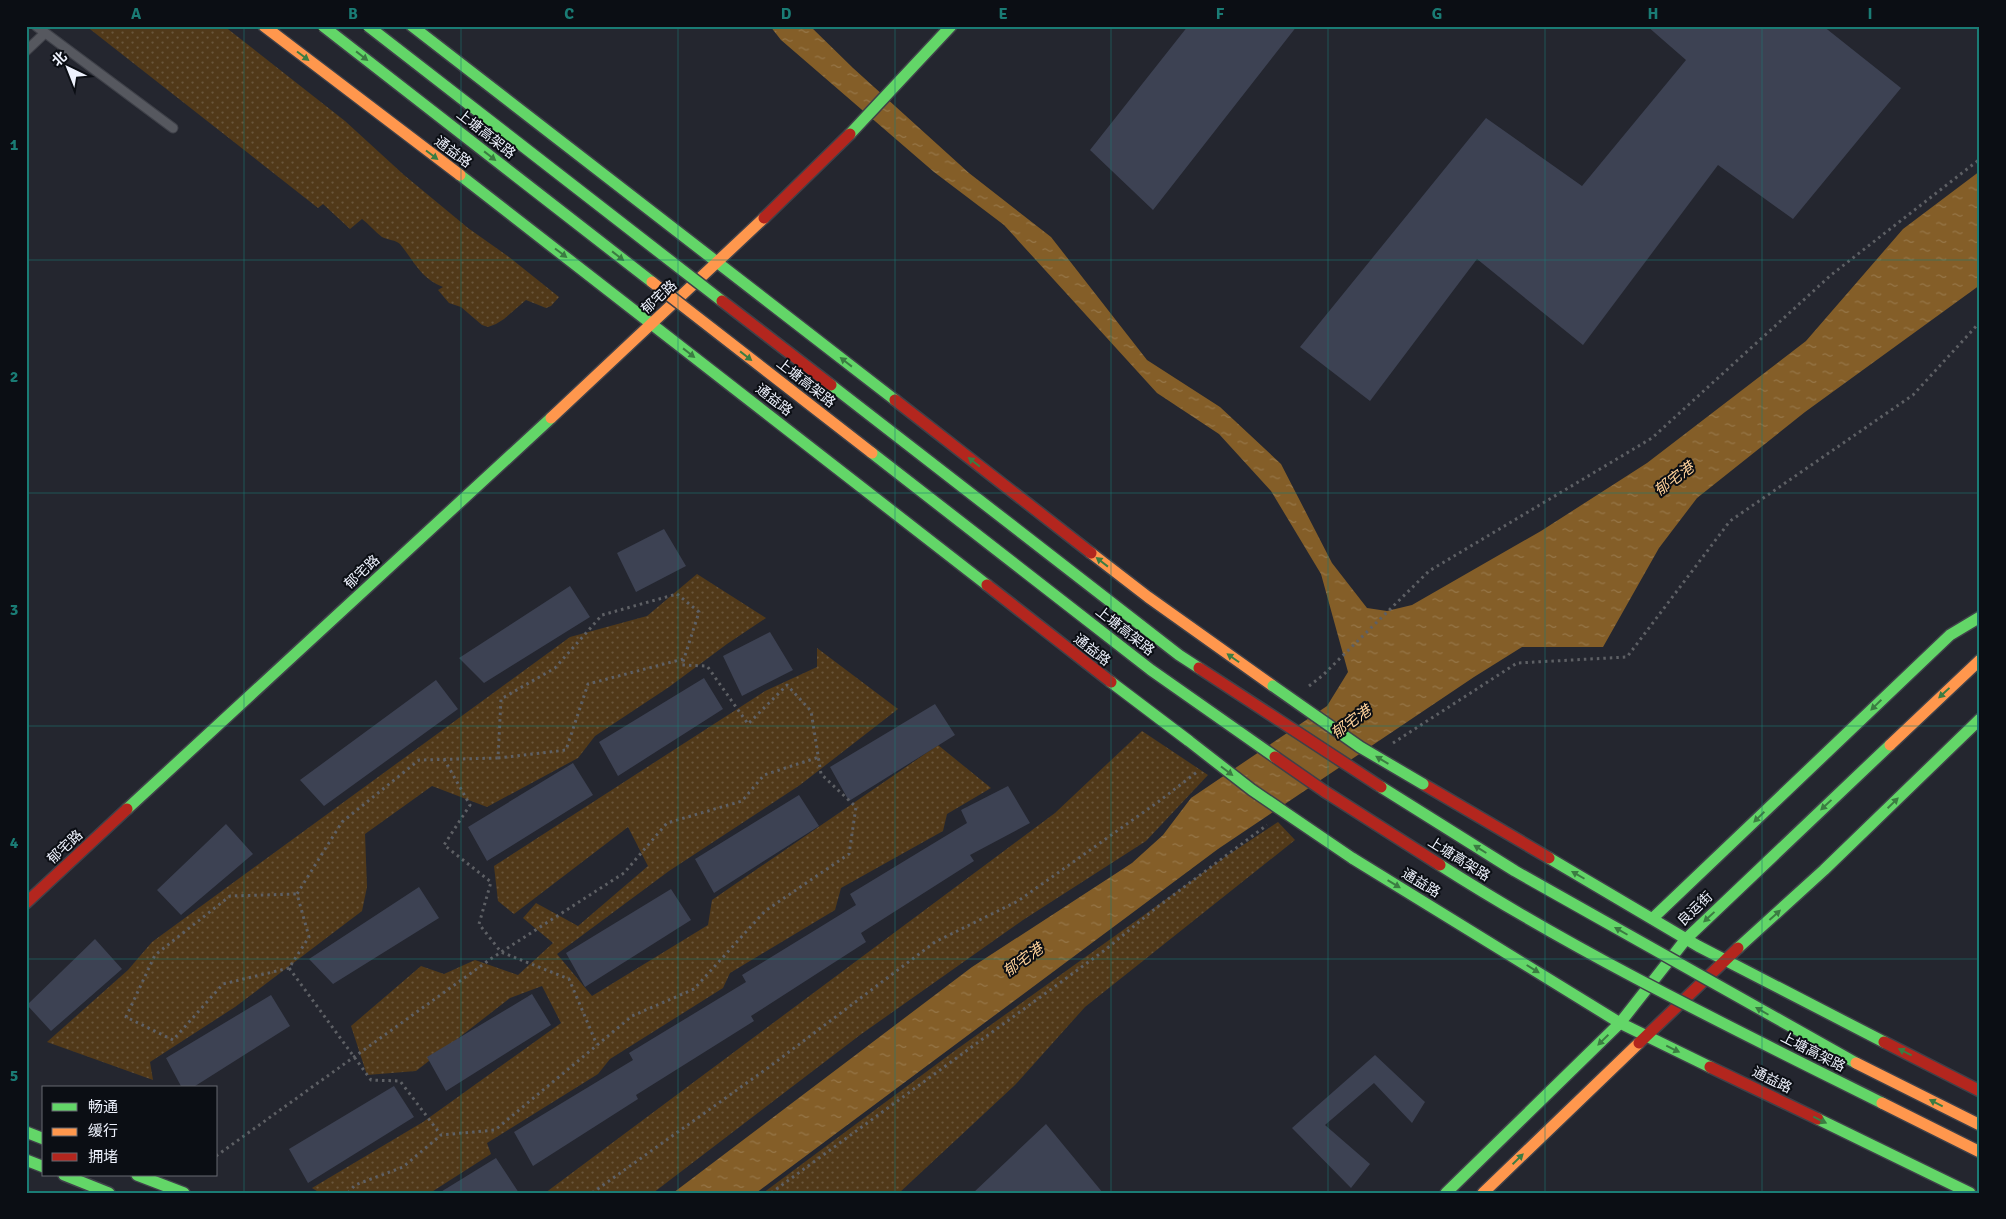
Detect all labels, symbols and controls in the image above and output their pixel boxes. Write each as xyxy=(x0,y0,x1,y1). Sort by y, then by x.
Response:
text: A xyxy=(131,4,142,24)
text: B xyxy=(348,4,358,24)
text: C xyxy=(564,4,574,24)
text: D xyxy=(781,4,792,24)
text: E xyxy=(998,4,1008,24)
text: F xyxy=(1216,4,1225,24)
text: G xyxy=(1432,4,1442,24)
text: H xyxy=(1648,4,1658,24)
text: I xyxy=(1867,4,1873,24)
north arrow xyxy=(42,42,92,92)
text: 北 xyxy=(49,48,70,70)
one-way arrow xyxy=(296,51,310,61)
one-way arrow xyxy=(355,51,368,62)
street label: 上塘高架路 xyxy=(453,106,519,162)
street label: 通益路 xyxy=(431,133,475,171)
text: 1 xyxy=(10,135,19,155)
one-way arrow xyxy=(425,149,438,160)
one-way arrow xyxy=(483,151,496,162)
one-way arrow xyxy=(554,248,567,259)
one-way arrow xyxy=(611,251,625,261)
street label: 郁宅路 xyxy=(638,277,680,317)
one-way arrow xyxy=(682,348,695,359)
one-way arrow xyxy=(739,350,752,361)
street label: 上塘高架路 xyxy=(773,355,839,411)
one-way arrow xyxy=(840,357,853,368)
text: 2 xyxy=(10,367,18,387)
street label: 通益路 xyxy=(752,380,796,420)
one-way arrow xyxy=(968,456,981,467)
water label: 郁宅港 xyxy=(1651,457,1699,500)
street label: 郁宅路 xyxy=(341,551,383,593)
one-way arrow xyxy=(1096,556,1109,567)
text: 3 xyxy=(10,600,18,620)
street label: 上塘高架路 xyxy=(1092,603,1158,659)
street label: 通益路 xyxy=(1070,630,1114,670)
one-way arrow xyxy=(1227,653,1240,663)
one-way arrow xyxy=(1939,687,1951,699)
one-way arrow xyxy=(1871,699,1883,711)
water label: 郁宅港 xyxy=(1328,700,1376,743)
one-way arrow xyxy=(1375,755,1388,764)
one-way arrow xyxy=(1220,766,1234,776)
one-way arrow xyxy=(1887,797,1899,809)
one-way arrow xyxy=(1821,799,1833,811)
one-way arrow xyxy=(1753,811,1765,823)
street label: 郁宅路 xyxy=(44,826,86,868)
text: 4 xyxy=(10,833,19,853)
street label: 上塘高架路 xyxy=(1425,833,1493,885)
one-way arrow xyxy=(1474,844,1487,854)
street label: 通益路 xyxy=(1399,865,1443,901)
one-way arrow xyxy=(1571,871,1584,880)
one-way arrow xyxy=(1387,879,1400,888)
street label: 良运街 xyxy=(1674,888,1716,930)
one-way arrow xyxy=(1769,909,1781,921)
one-way arrow xyxy=(1703,911,1715,923)
one-way arrow xyxy=(1614,926,1627,935)
water label: 郁宅港 xyxy=(1000,938,1048,981)
one-way arrow xyxy=(1526,964,1539,973)
one-way arrow xyxy=(1755,1006,1769,1015)
street label: 上塘高架路 xyxy=(1778,1029,1848,1075)
one-way arrow xyxy=(1597,1033,1609,1045)
one-way arrow xyxy=(1666,1045,1681,1053)
one-way arrow xyxy=(1898,1048,1912,1056)
street label: 通益路 xyxy=(1749,1063,1795,1097)
text: 5 xyxy=(10,1066,18,1086)
legend xyxy=(42,1086,218,1176)
text: 畅通 xyxy=(88,1098,118,1116)
one-way arrow xyxy=(1929,1099,1943,1107)
one-way arrow xyxy=(1813,1116,1827,1124)
text: 缓行 xyxy=(88,1122,118,1140)
text: 拥堵 xyxy=(88,1148,118,1166)
one-way arrow xyxy=(1511,1153,1523,1165)

